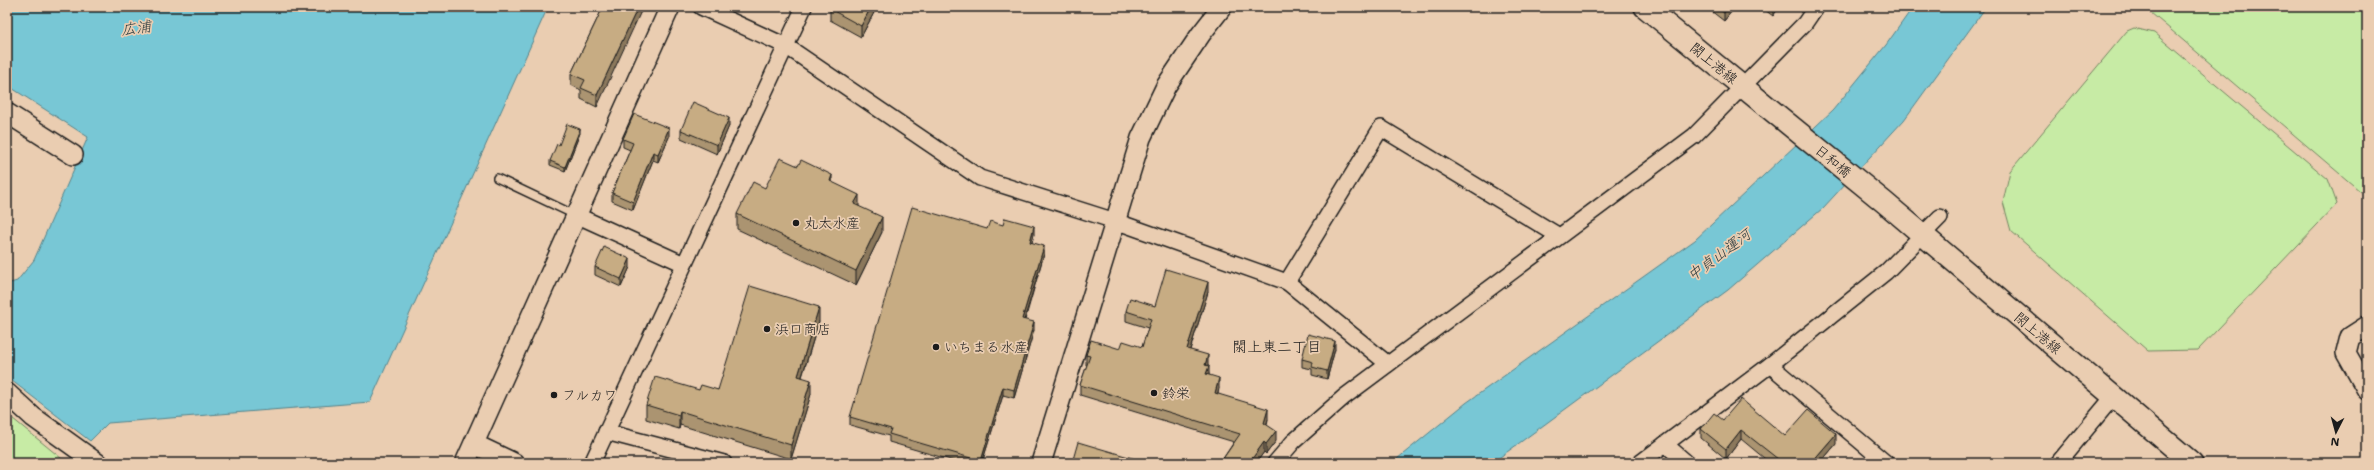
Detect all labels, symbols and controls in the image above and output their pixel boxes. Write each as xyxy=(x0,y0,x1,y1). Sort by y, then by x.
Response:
water label: 広浦 xyxy=(120,16,154,40)
street label: 閖上港線 xyxy=(1687,38,1741,88)
street label: 日和橋 xyxy=(1811,141,1855,181)
place label: 丸太水産 xyxy=(804,214,860,232)
marker: 丸太水産 xyxy=(791,218,801,228)
water label: 中貞山運河 xyxy=(1683,223,1757,286)
street label: 閖上港線 xyxy=(2011,308,2065,358)
place label: 浜口商店 xyxy=(775,320,831,338)
marker: 浜口商店 xyxy=(762,324,772,334)
district label: 閖上東二丁目 xyxy=(1232,337,1322,357)
place label: いちまる水産 xyxy=(944,338,1028,356)
marker: いちまる水産 xyxy=(931,342,941,352)
place label: 鈴栄 xyxy=(1162,384,1190,402)
place label: フルカワ xyxy=(562,386,617,404)
marker: 鈴栄 xyxy=(1149,388,1159,398)
marker: フルカワ xyxy=(549,390,559,400)
north arrow xyxy=(2316,412,2356,452)
text: N xyxy=(2330,434,2340,449)

